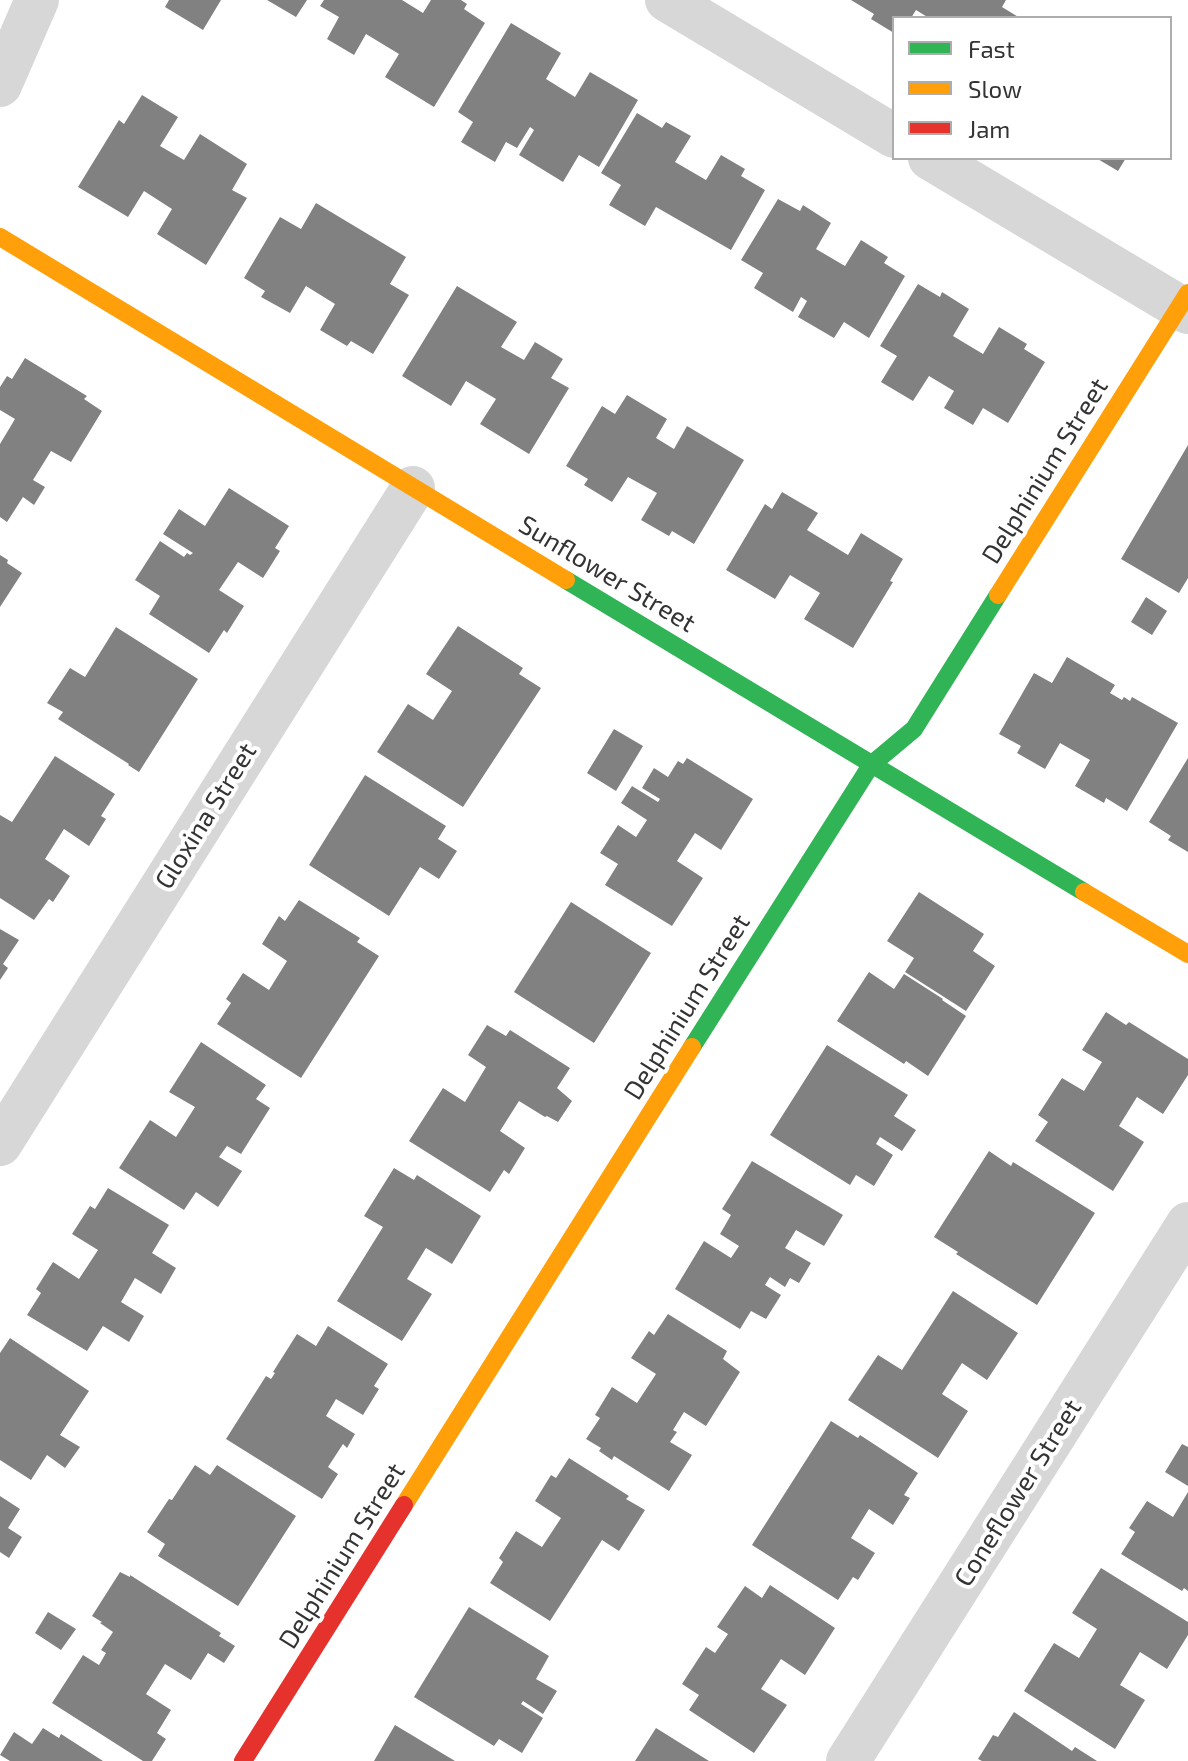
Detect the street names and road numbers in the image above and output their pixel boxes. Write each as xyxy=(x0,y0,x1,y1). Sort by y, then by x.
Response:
street label: Delphinium Street xyxy=(975,373,1115,569)
street label: Sunflower Street xyxy=(513,509,701,639)
street label: Gloxina Street xyxy=(149,737,263,895)
street label: Delphinium Street xyxy=(617,909,757,1105)
street label: Coneflower Street xyxy=(948,1394,1088,1592)
street label: Delphinium Street xyxy=(272,1458,412,1654)

